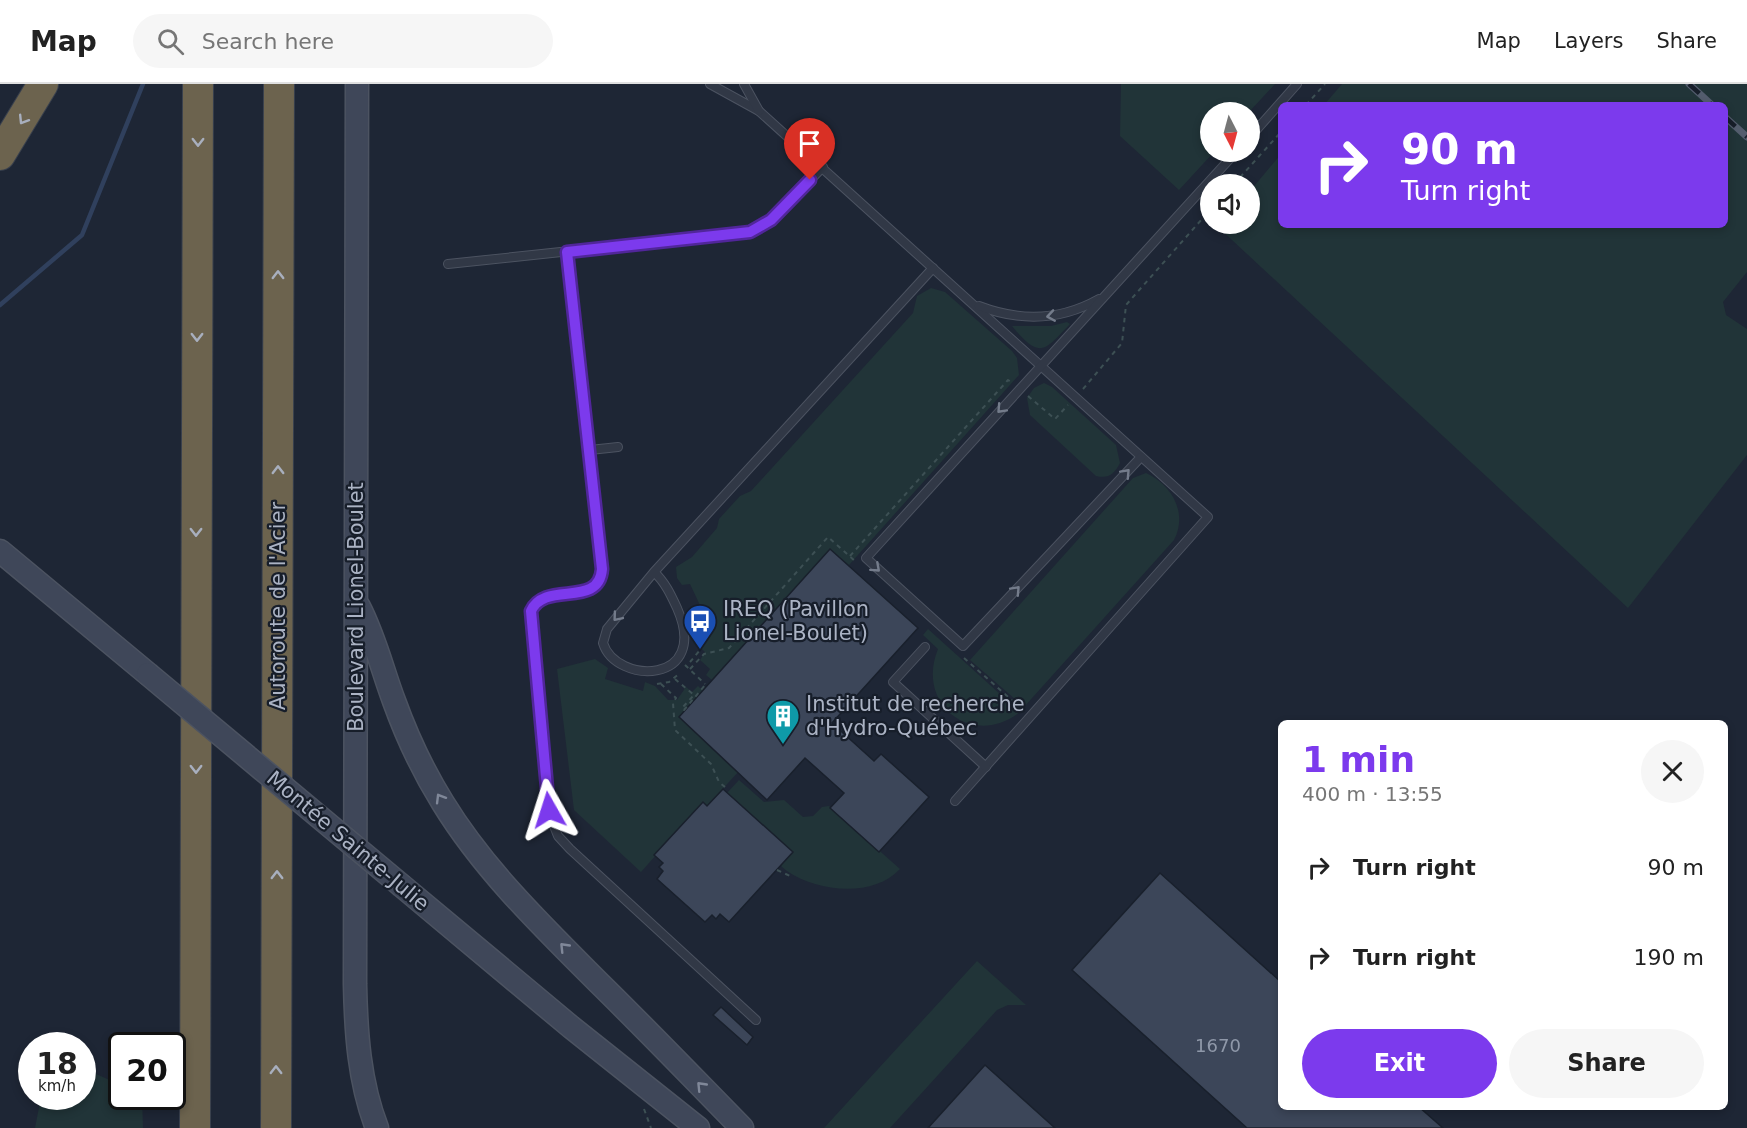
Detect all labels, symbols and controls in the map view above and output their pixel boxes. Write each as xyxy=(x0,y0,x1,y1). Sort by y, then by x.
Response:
search box xyxy=(133,14,553,68)
text: Map xyxy=(30,25,97,58)
icon: search xyxy=(154,25,187,58)
text: Search here xyxy=(202,29,334,54)
text: Map xyxy=(1477,29,1521,53)
text: Layers xyxy=(1554,29,1623,53)
text: Share xyxy=(1656,29,1717,53)
north arrow xyxy=(1200,102,1260,162)
map controls xyxy=(1200,102,1260,234)
one-way arrow xyxy=(18,114,30,124)
pin xyxy=(784,118,835,180)
text: 90 m xyxy=(1401,125,1518,174)
icon: right xyxy=(1302,126,1380,204)
icon: arrive xyxy=(793,127,826,160)
one-way arrow xyxy=(192,138,204,147)
button: sound xyxy=(1200,174,1260,234)
text: Turn right xyxy=(1401,175,1530,206)
one-way arrow xyxy=(272,270,284,279)
one-way arrow xyxy=(1046,310,1055,322)
one-way arrow xyxy=(191,333,203,342)
one-way arrow xyxy=(998,401,1009,412)
one-way arrow xyxy=(272,465,284,474)
one-way arrow xyxy=(1119,469,1130,480)
street label: Boulevard Lionel-Boulet xyxy=(344,482,368,732)
street label: Autoroute de l'Acier xyxy=(266,501,290,710)
one-way arrow xyxy=(190,528,202,537)
one-way arrow xyxy=(869,561,880,572)
one-way arrow xyxy=(1009,586,1020,597)
place label: IREQ (Pavillon Lionel-Boulet) xyxy=(723,597,869,645)
bus stop icon: IREQ (Pavillon Lionel-Boulet) xyxy=(682,603,718,650)
one-way arrow xyxy=(614,611,625,622)
place label: Institut de recherche d'Hydro-Québec xyxy=(806,692,1025,740)
building icon: Institut de recherche d'Hydro-Québec xyxy=(765,698,801,745)
text: 1 min xyxy=(1302,739,1415,780)
button: close xyxy=(1641,740,1704,803)
one-way arrow xyxy=(190,765,202,774)
street label: Montée Sainte-Julie xyxy=(262,766,434,916)
position arrow xyxy=(517,778,581,842)
text: 400 m · 13:55 xyxy=(1302,782,1443,806)
one-way arrow xyxy=(436,794,447,804)
icon: right xyxy=(1302,851,1335,884)
text: Turn right xyxy=(1353,855,1476,880)
text: 90 m xyxy=(1648,855,1704,880)
one-way arrow xyxy=(271,870,283,879)
icon: right xyxy=(1302,941,1335,974)
one-way arrow xyxy=(561,944,572,955)
text: Turn right xyxy=(1353,945,1476,970)
text: 190 m xyxy=(1634,945,1704,970)
button: Exit xyxy=(1302,1029,1497,1098)
button: Share xyxy=(1509,1029,1704,1098)
speed limit sign: 20 xyxy=(108,1032,186,1110)
house number: 1670 xyxy=(1195,1035,1241,1056)
text: 18 xyxy=(36,1046,78,1081)
one-way arrow xyxy=(270,1065,282,1074)
text: km/h xyxy=(38,1077,76,1095)
one-way arrow xyxy=(698,1083,709,1094)

